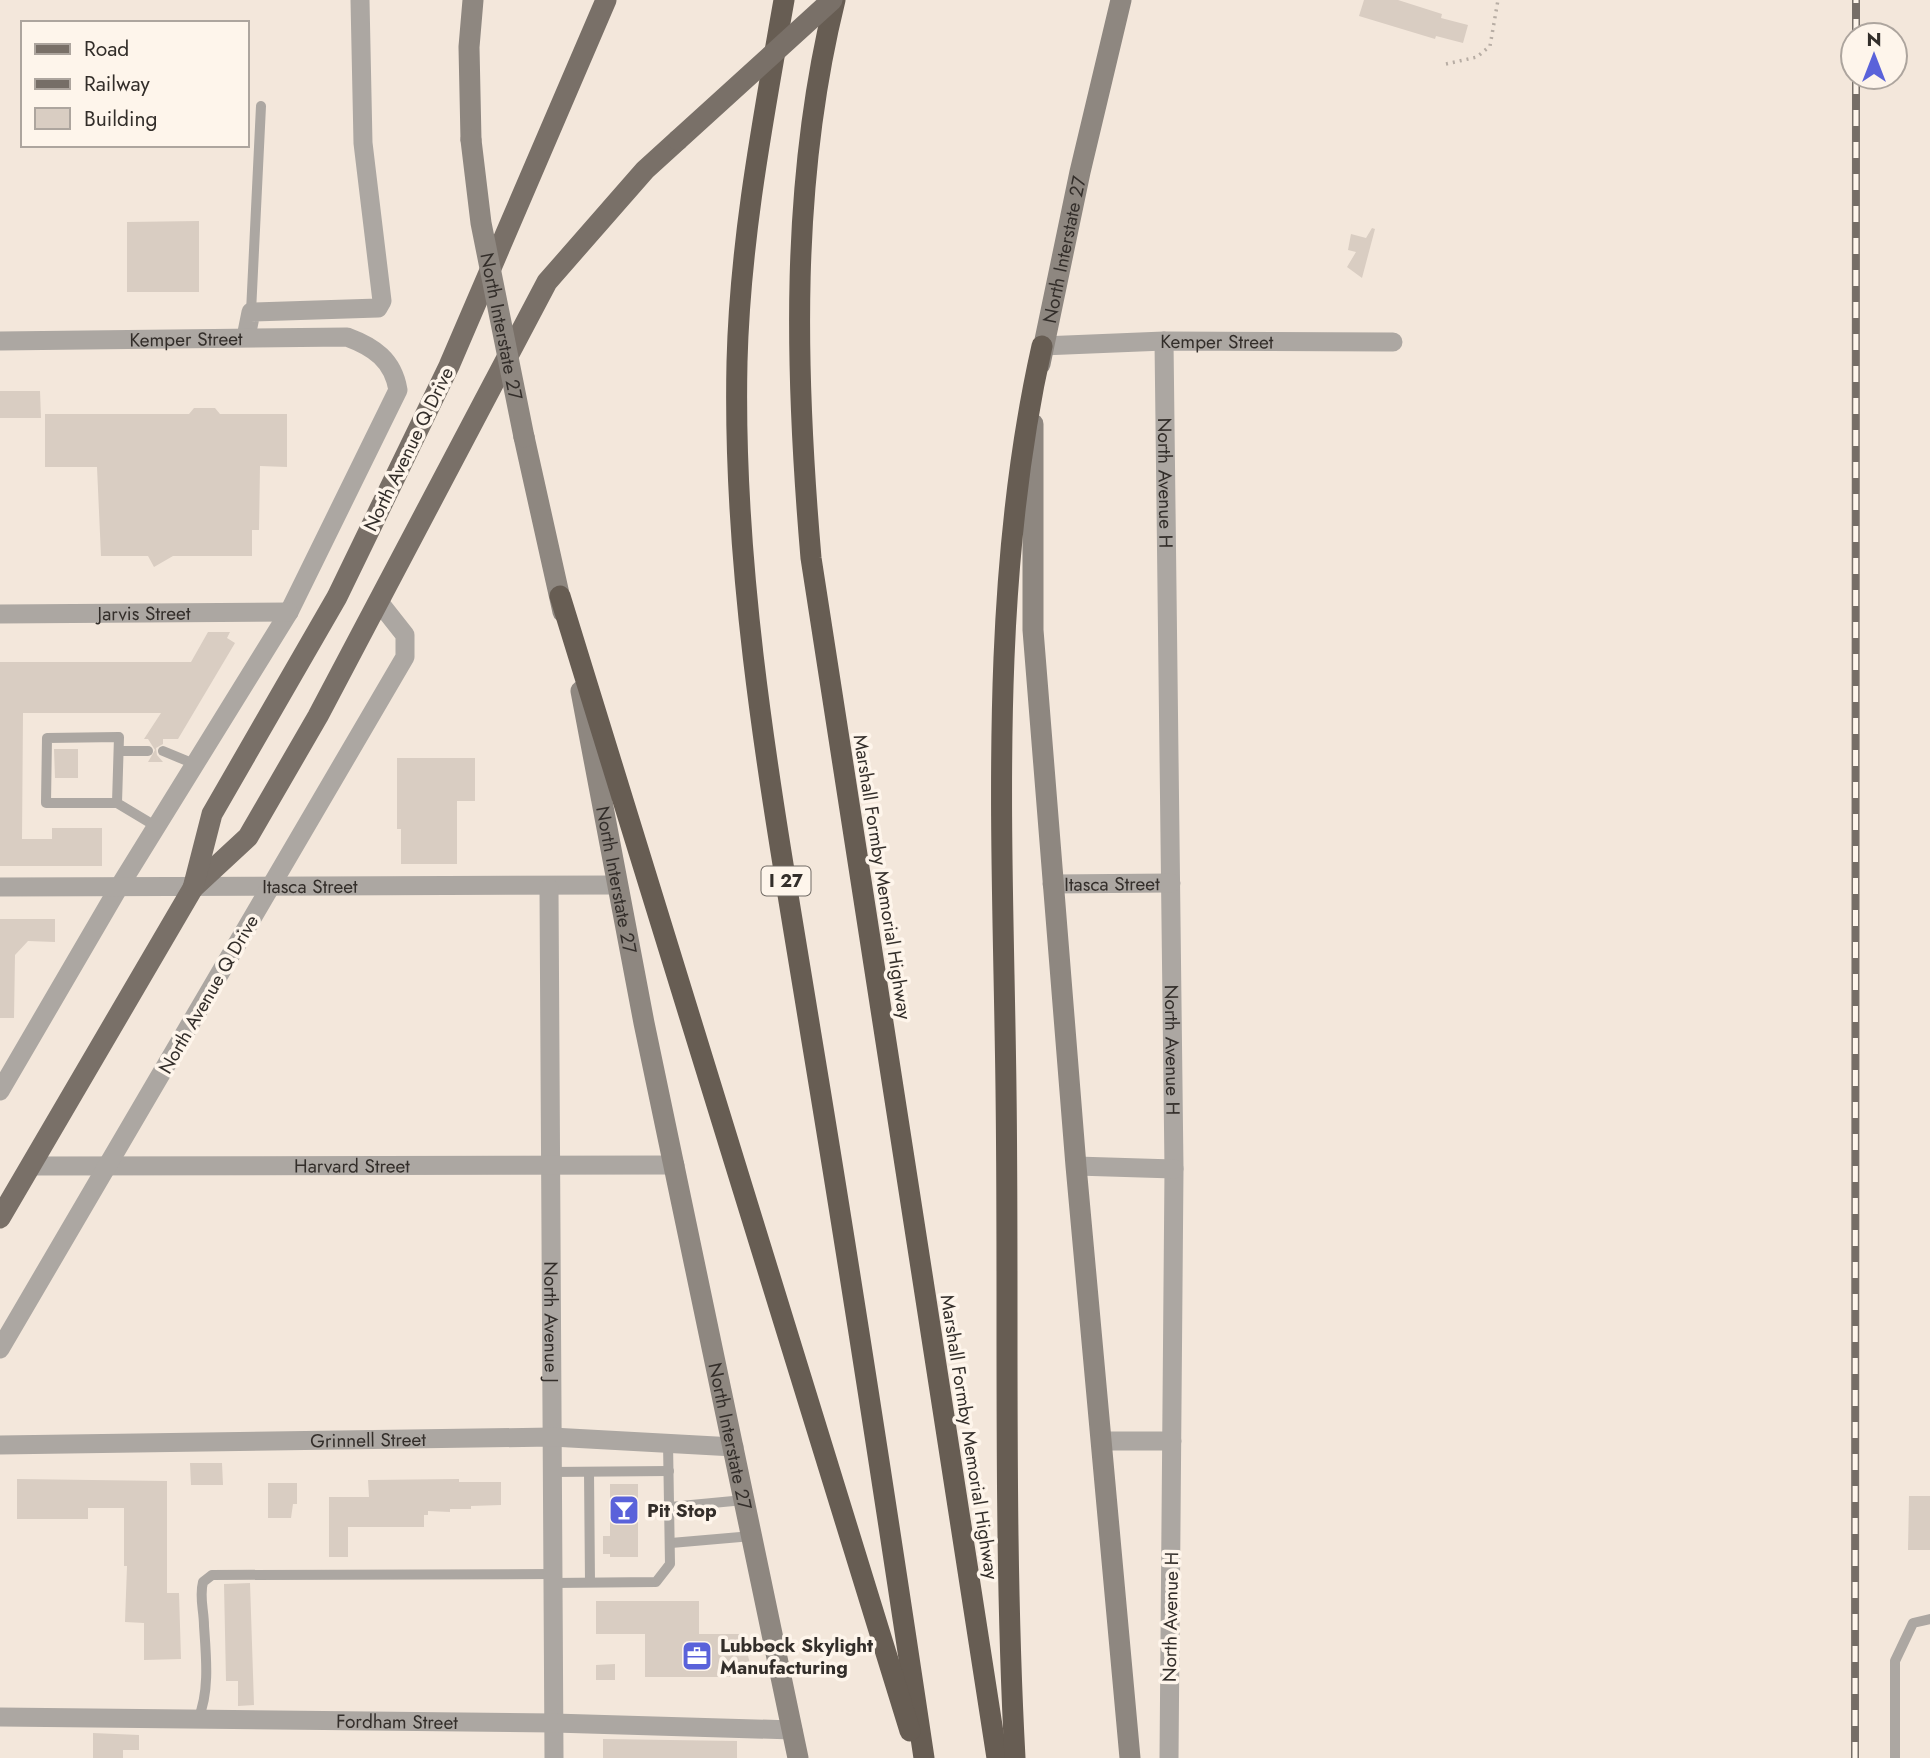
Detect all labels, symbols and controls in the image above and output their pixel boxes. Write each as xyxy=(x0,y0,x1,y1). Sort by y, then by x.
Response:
legend xyxy=(21,21,248,147)
north arrow xyxy=(1839,21,1909,91)
text: N xyxy=(1866,26,1882,53)
text: Road xyxy=(84,34,129,64)
text: Railway xyxy=(84,69,150,99)
text: Building xyxy=(84,104,157,134)
street label: North Interstate 27 xyxy=(1036,174,1093,326)
street label: North Interstate 27 xyxy=(473,250,529,402)
street label: Kemper Street xyxy=(129,325,243,354)
street label: Kemper Street xyxy=(1160,328,1274,355)
street label: North Avenue Q Drive xyxy=(357,362,460,536)
street label: North Avenue H xyxy=(1151,418,1180,548)
street label: Jarvis Street xyxy=(94,600,191,627)
street label: Marshall Formby Memorial Highway xyxy=(847,733,918,1022)
street label: North Interstate 27 xyxy=(589,804,644,956)
road number: I 27 xyxy=(762,866,810,896)
street label: Itasca Street xyxy=(1064,870,1160,898)
street label: Itasca Street xyxy=(262,873,358,900)
street label: North Avenue Q Drive xyxy=(152,910,265,1079)
street label: North Avenue H xyxy=(1158,985,1186,1115)
street label: Harvard Street xyxy=(294,1152,410,1180)
street label: North Avenue J xyxy=(537,1261,565,1383)
street label: Marshall Formby Memorial Highway xyxy=(934,1293,1005,1582)
street label: North Interstate 27 xyxy=(702,1360,759,1512)
street label: Grinnell Street xyxy=(310,1426,427,1455)
bar icon: Pit Stop xyxy=(607,1493,641,1527)
place label: Pit Stop xyxy=(647,1497,717,1524)
street label: North Avenue H xyxy=(1156,1552,1185,1682)
place label: Lubbock Skylight Manufacturing xyxy=(720,1632,873,1681)
office icon: Lubbock Skylight Manufacturing xyxy=(680,1639,714,1673)
street label: Fordham Street xyxy=(336,1708,458,1736)

